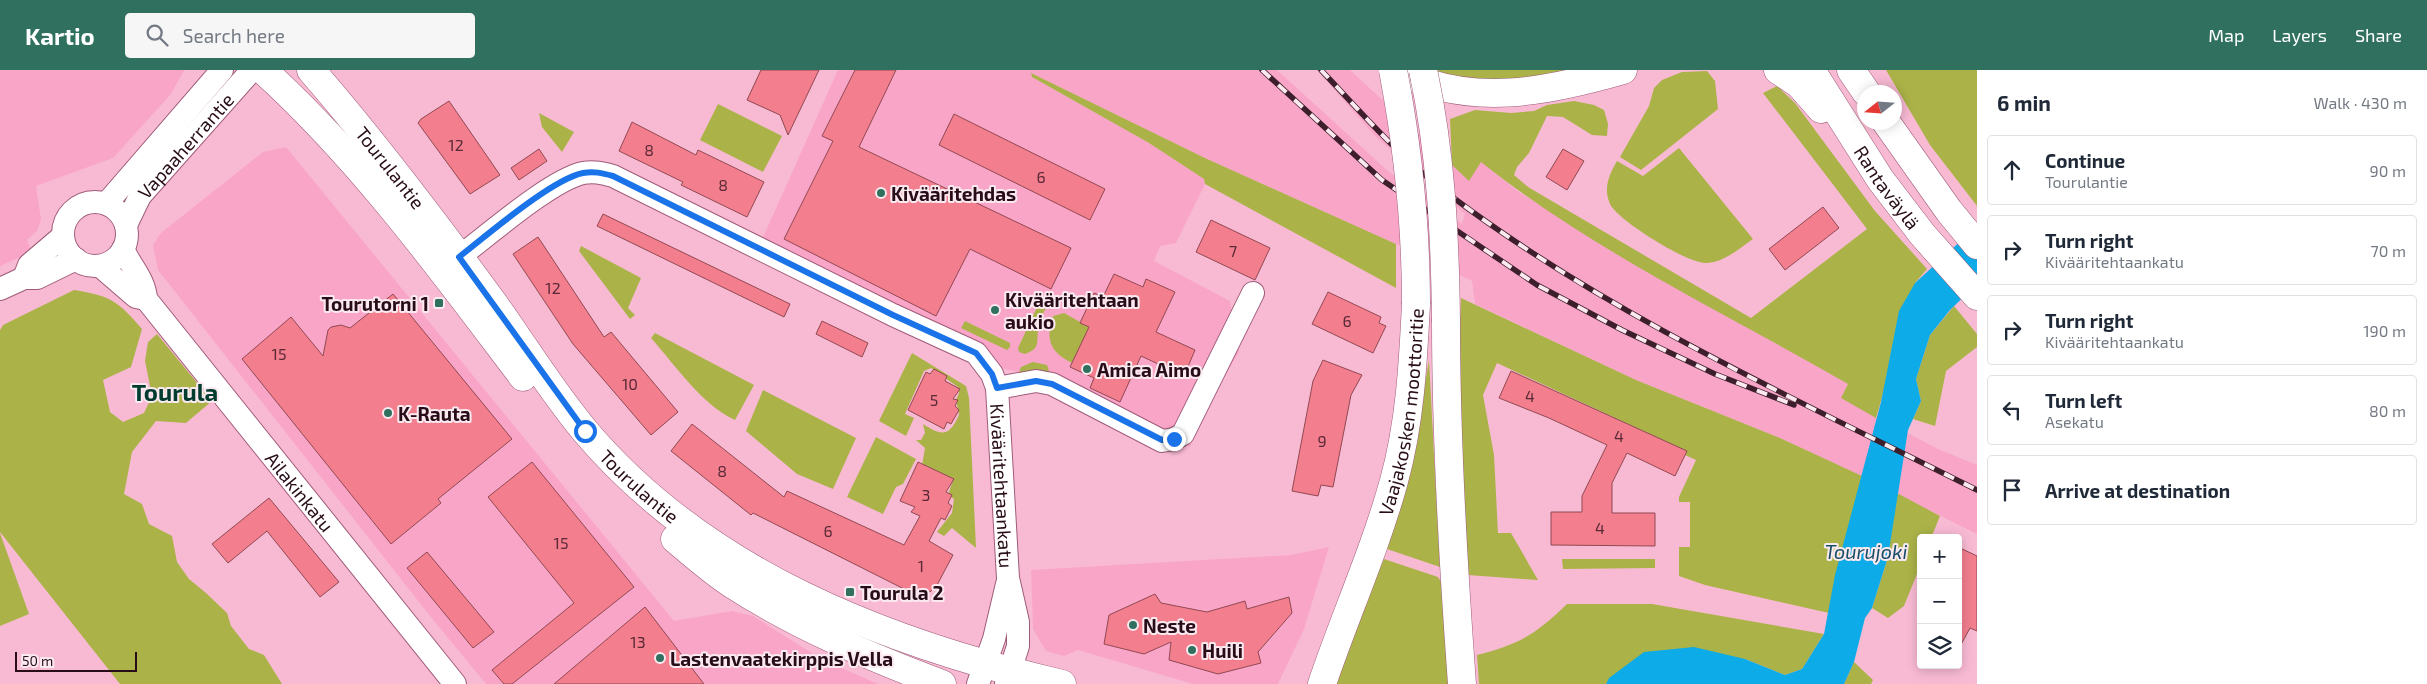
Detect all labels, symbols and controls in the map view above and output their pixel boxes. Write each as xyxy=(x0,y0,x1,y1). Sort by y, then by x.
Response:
search box xyxy=(125,13,475,58)
text: Kartio xyxy=(25,21,95,50)
icon: search xyxy=(143,21,171,49)
text: Search here xyxy=(183,24,285,47)
text: Map xyxy=(2208,24,2244,46)
text: Layers xyxy=(2272,24,2327,46)
text: Share xyxy=(2355,24,2402,46)
north arrow xyxy=(1857,85,1902,130)
street label: Vapaaherrantie xyxy=(132,88,238,203)
text: 6 min xyxy=(1997,90,2051,115)
text: Walk · 430 m xyxy=(2314,93,2407,112)
street label: Tourulantie xyxy=(351,122,430,213)
house number: 12 xyxy=(448,135,464,154)
house number: 8 xyxy=(644,140,654,159)
street label: Rantaväylä xyxy=(1850,141,1925,233)
text: Continue xyxy=(2045,149,2125,172)
icon: ahead xyxy=(1998,156,2026,184)
text: 90 m xyxy=(2370,161,2406,180)
house number: 6 xyxy=(1036,167,1046,186)
text: Tourulantie xyxy=(2045,172,2128,191)
house number: 8 xyxy=(718,175,728,194)
place label: Kivääritehdas xyxy=(891,182,1016,205)
marker: Kivääritehdas xyxy=(875,187,887,199)
text: Turn right xyxy=(2045,229,2133,252)
icon: right xyxy=(1998,236,2026,264)
house number: 7 xyxy=(1229,241,1237,260)
text: 70 m xyxy=(2371,241,2406,260)
text: Kivääritehtaankatu xyxy=(2045,252,2184,271)
house number: 12 xyxy=(545,278,561,297)
place label: Kivääritehtaan aukio xyxy=(1005,288,1139,333)
place label: Tourutorni 1 xyxy=(322,292,429,315)
marker: Tourutorni 1 xyxy=(433,297,445,309)
marker: Kivääritehtaan aukio xyxy=(989,304,1001,316)
street label: Vaajakosken moottoritie xyxy=(1373,308,1427,518)
text: Turn right xyxy=(2045,309,2133,332)
house number: 6 xyxy=(1342,311,1352,330)
icon: right xyxy=(1998,316,2026,344)
text: 190 m xyxy=(2363,321,2406,340)
text: Kivääritehtaankatu xyxy=(2045,332,2184,351)
house number: 15 xyxy=(272,344,286,363)
place label: Amica Aimo xyxy=(1097,358,1201,381)
marker: Amica Aimo xyxy=(1081,363,1093,375)
house number: 10 xyxy=(622,374,638,393)
district label: Tourula xyxy=(132,377,218,406)
house number: 4 xyxy=(1525,386,1535,405)
text: Turn left xyxy=(2045,389,2122,412)
house number: 5 xyxy=(930,390,938,409)
icon: left xyxy=(1998,396,2026,424)
text: 80 m xyxy=(2369,401,2406,420)
place label: K-Rauta xyxy=(398,402,471,425)
street label: Kivääritehtaankatu xyxy=(986,403,1019,569)
marker: K-Rauta xyxy=(382,407,394,419)
text: Asekatu xyxy=(2045,412,2104,431)
route start xyxy=(574,420,597,443)
house number: 4 xyxy=(1614,426,1624,445)
route end xyxy=(1163,428,1186,451)
house number: 9 xyxy=(1317,431,1327,450)
street label: Tourulantie xyxy=(596,444,684,527)
street label: Ailakinkatu xyxy=(261,446,339,536)
house number: 8 xyxy=(717,461,727,480)
icon: arrive xyxy=(1998,476,2026,504)
text: Arrive at destination xyxy=(2045,479,2230,502)
house number: 3 xyxy=(922,485,930,504)
house number: 4 xyxy=(1595,518,1605,537)
house number: 6 xyxy=(823,521,833,540)
house number: 15 xyxy=(554,533,568,552)
map controls xyxy=(1917,534,1962,669)
button: + xyxy=(1917,534,1962,579)
water label: Tourujoki xyxy=(1825,539,1907,563)
house number: 1 xyxy=(918,556,924,575)
button: − xyxy=(1917,579,1962,624)
place label: Tourula 2 xyxy=(860,581,944,604)
marker: Tourula 2 xyxy=(844,586,856,598)
place label: Neste xyxy=(1143,614,1196,637)
marker: Neste xyxy=(1127,619,1139,631)
button: layers xyxy=(1917,624,1962,669)
house number: 13 xyxy=(630,632,646,651)
place label: Huili xyxy=(1202,639,1243,662)
marker: Huili xyxy=(1186,644,1198,656)
place label: Lastenvaatekirppis Vella xyxy=(670,647,893,670)
scale bar xyxy=(15,649,138,672)
text: 50 m xyxy=(22,652,53,669)
marker: Lastenvaatekirppis Vella xyxy=(654,652,666,664)

